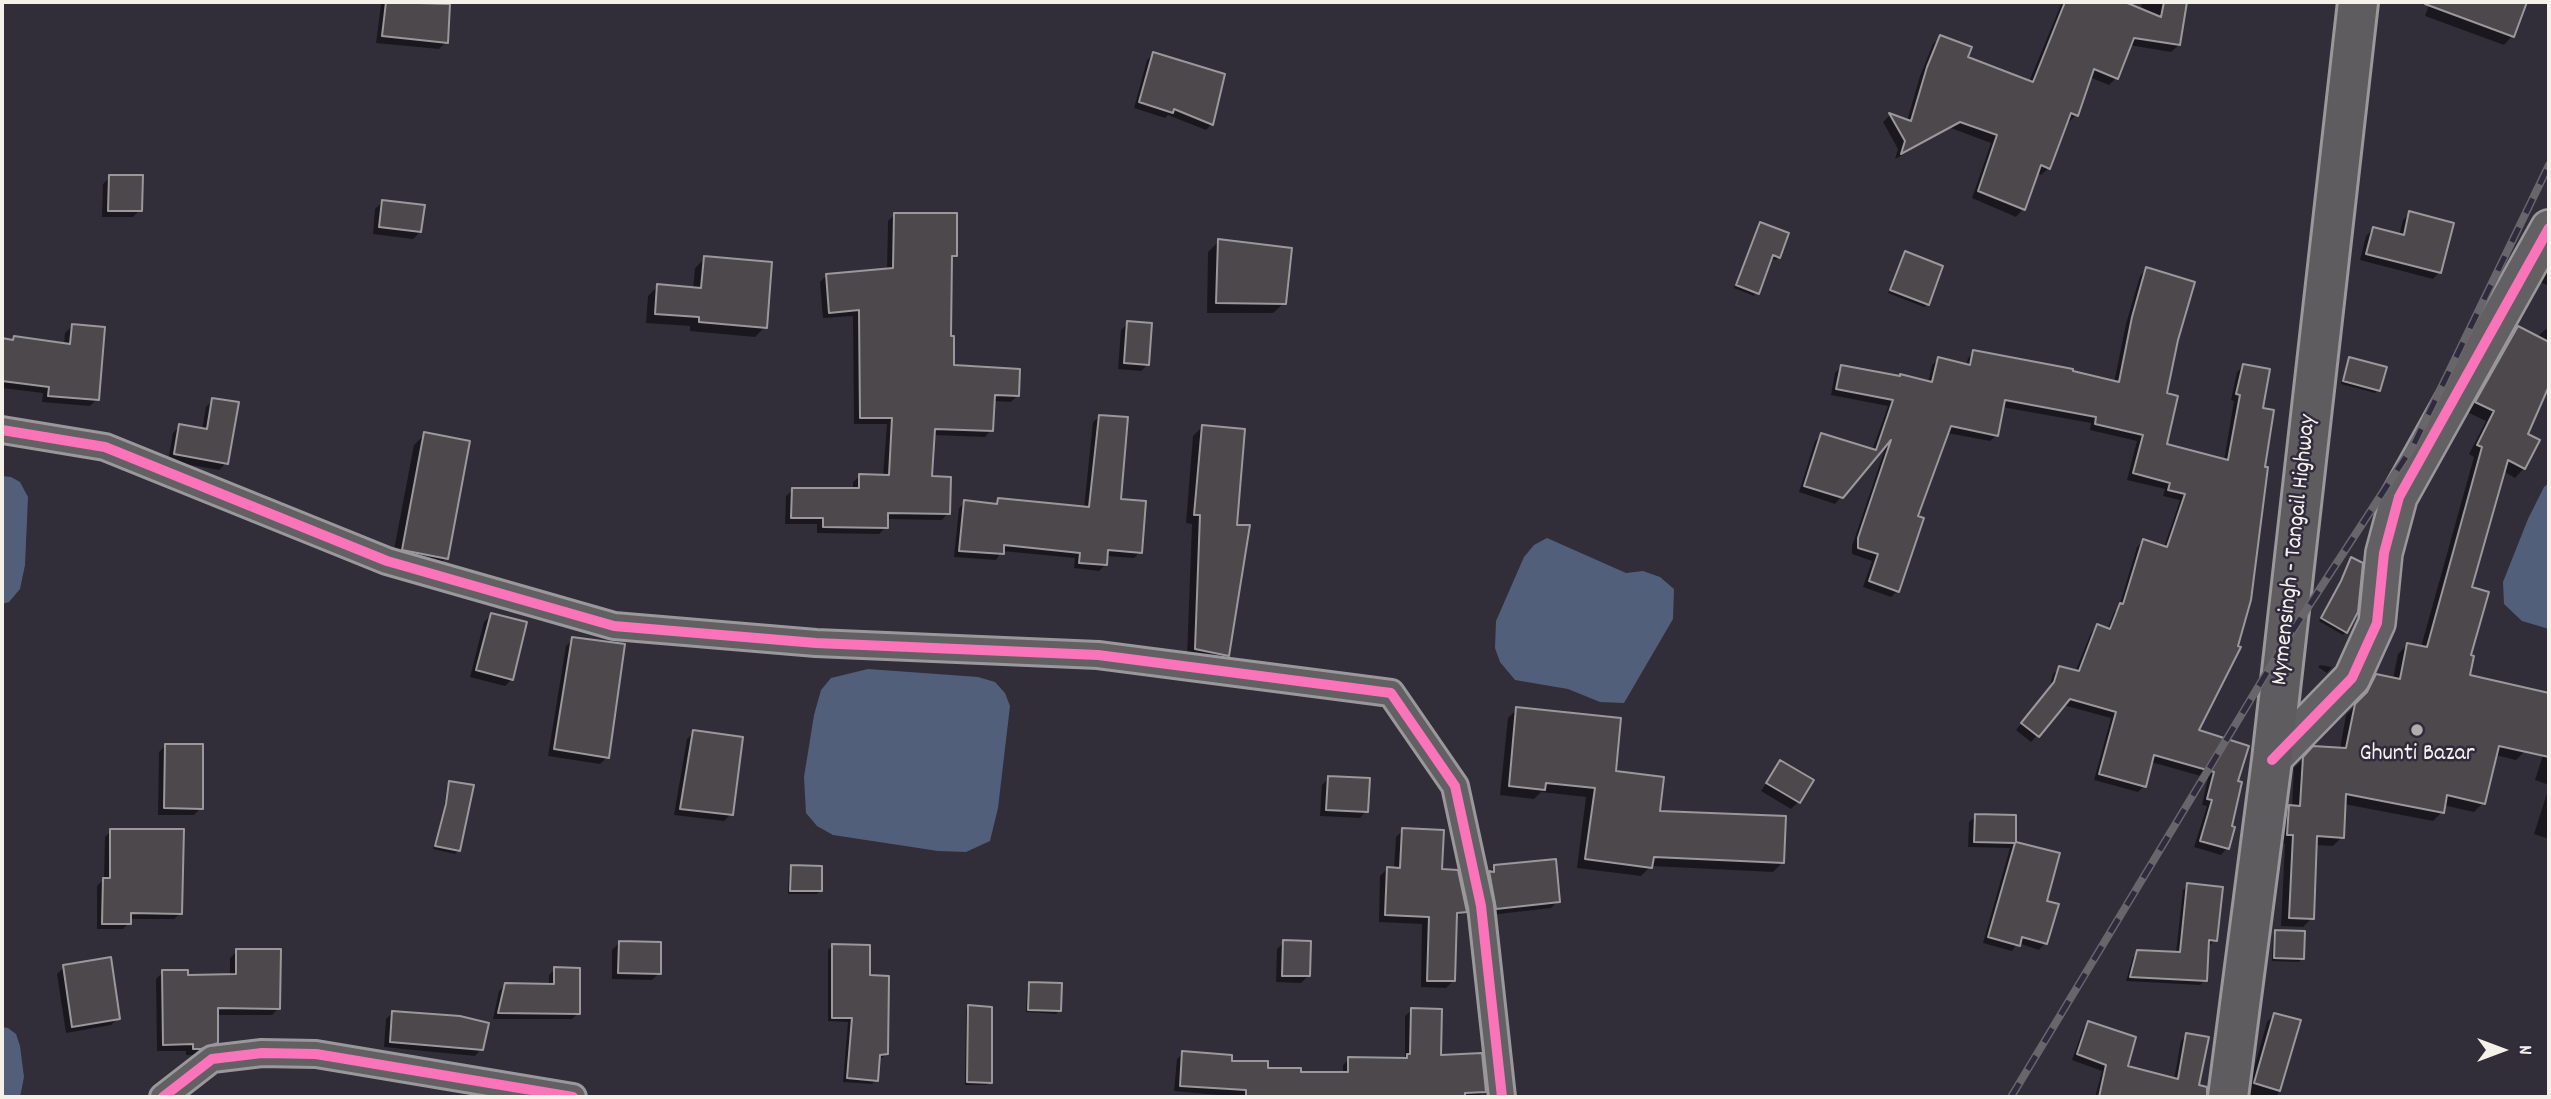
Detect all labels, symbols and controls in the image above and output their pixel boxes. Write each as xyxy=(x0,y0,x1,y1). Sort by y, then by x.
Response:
street label: Mymensingh - Tangail Highway xyxy=(2267,413,2325,687)
marker: Ghunti Bazar xyxy=(2409,722,2425,738)
place label: Ghunti Bazar xyxy=(2359,742,2475,770)
north arrow xyxy=(2467,1015,2537,1085)
text: N xyxy=(2510,1045,2537,1055)

